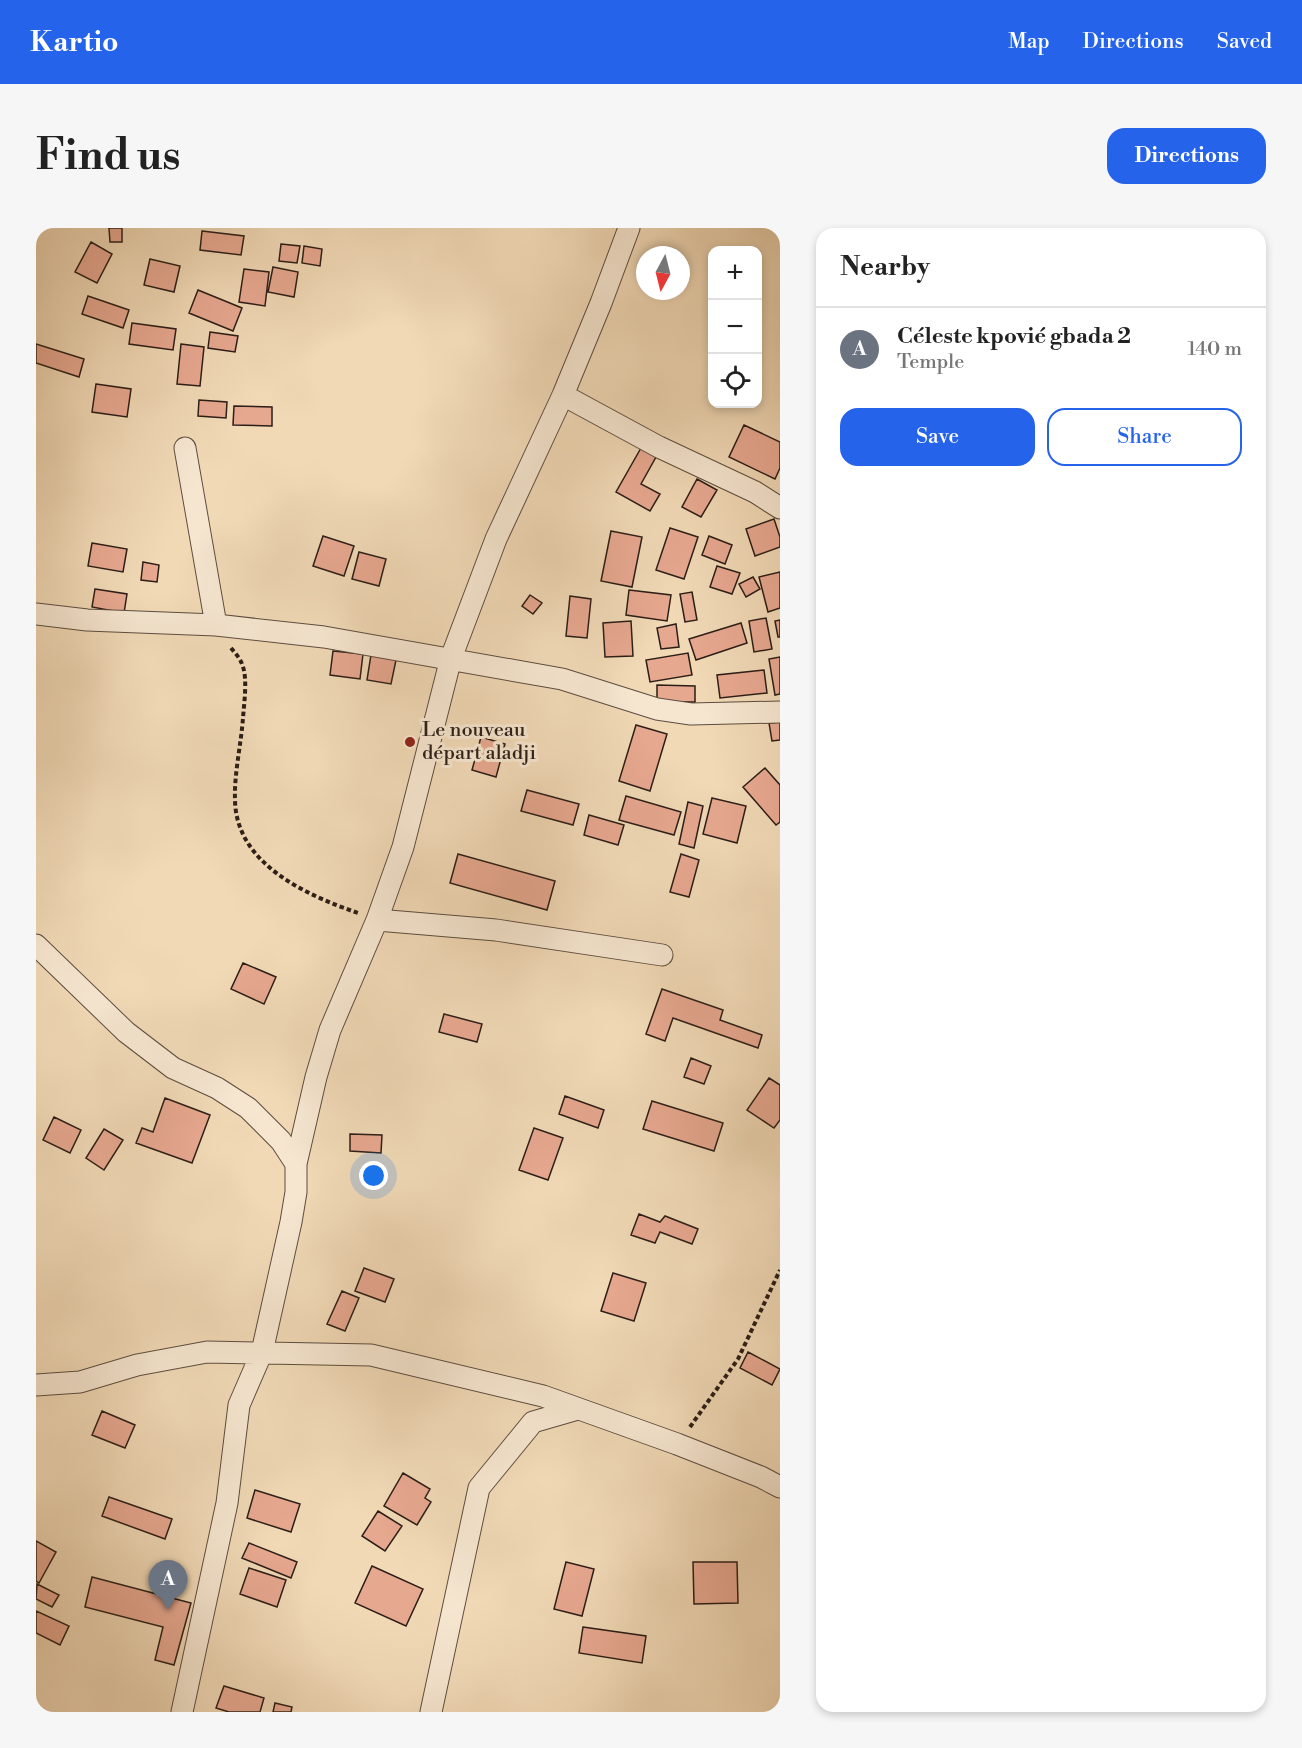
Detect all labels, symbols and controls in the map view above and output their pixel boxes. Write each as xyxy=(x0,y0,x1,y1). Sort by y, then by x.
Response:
text: Kartio xyxy=(30,25,119,60)
text: Map xyxy=(1008,29,1050,55)
text: Directions xyxy=(1083,29,1184,55)
text: Saved xyxy=(1217,29,1272,55)
button: Directions xyxy=(1107,128,1266,184)
text: Find us xyxy=(36,130,180,183)
north arrow xyxy=(636,246,690,300)
map controls xyxy=(708,246,762,408)
button: + xyxy=(708,246,762,300)
text: Nearby xyxy=(840,251,930,283)
button: − xyxy=(708,300,762,354)
text: Céleste kpovié gbada 2 xyxy=(897,323,1131,350)
text: A xyxy=(852,337,867,362)
text: 140 m xyxy=(1187,337,1242,362)
text: Temple xyxy=(897,350,964,375)
button: locate xyxy=(708,354,762,408)
button: Save xyxy=(840,408,1035,466)
button: Share xyxy=(1047,408,1242,466)
place label: Le nouveau départ aladji xyxy=(422,718,537,766)
marker: Le nouveau départ aladji xyxy=(403,735,417,749)
your location xyxy=(359,1161,388,1190)
pin: A xyxy=(148,1560,188,1610)

